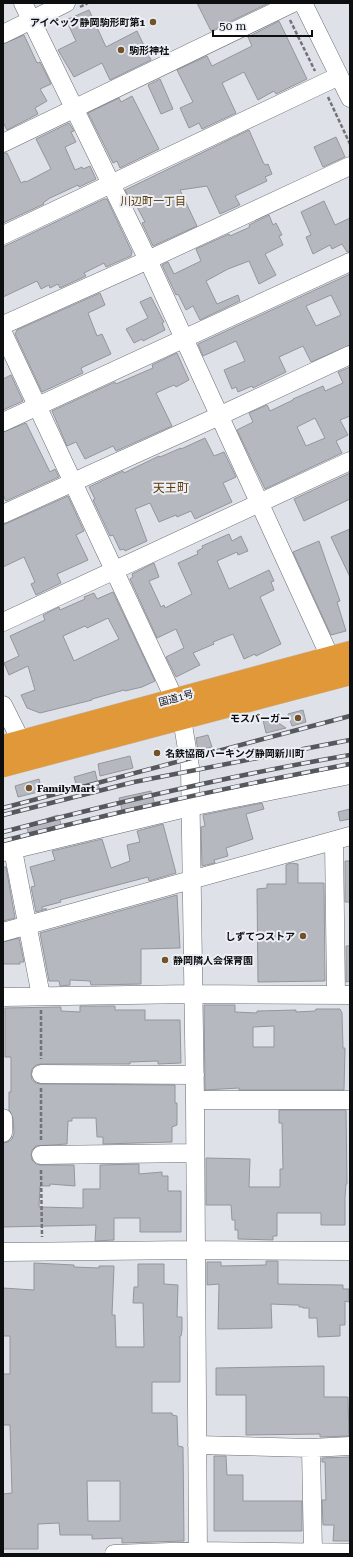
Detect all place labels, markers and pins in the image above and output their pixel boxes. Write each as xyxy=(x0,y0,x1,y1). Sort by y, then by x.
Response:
place label: アイペック静岡駒形町第1 xyxy=(30,17,145,28)
marker: アイペック静岡駒形町第1 xyxy=(148,17,158,27)
marker: 駒形神社 xyxy=(116,45,126,55)
place label: 駒形神社 xyxy=(129,45,170,56)
place label: モスバーガー xyxy=(230,713,290,724)
marker: モスバーガー xyxy=(293,713,303,723)
marker: 名鉄協商パーキング静岡新川町 xyxy=(152,748,162,758)
place label: 名鉄協商パーキング静岡新川町 xyxy=(165,748,305,759)
marker: FamilyMart xyxy=(24,783,34,793)
place label: FamilyMart xyxy=(37,783,95,794)
place label: しずてつストア xyxy=(225,931,295,942)
marker: しずてつストア xyxy=(298,931,308,941)
marker: 静岡隣人会保育園 xyxy=(160,955,170,965)
place label: 静岡隣人会保育園 xyxy=(173,955,253,966)

